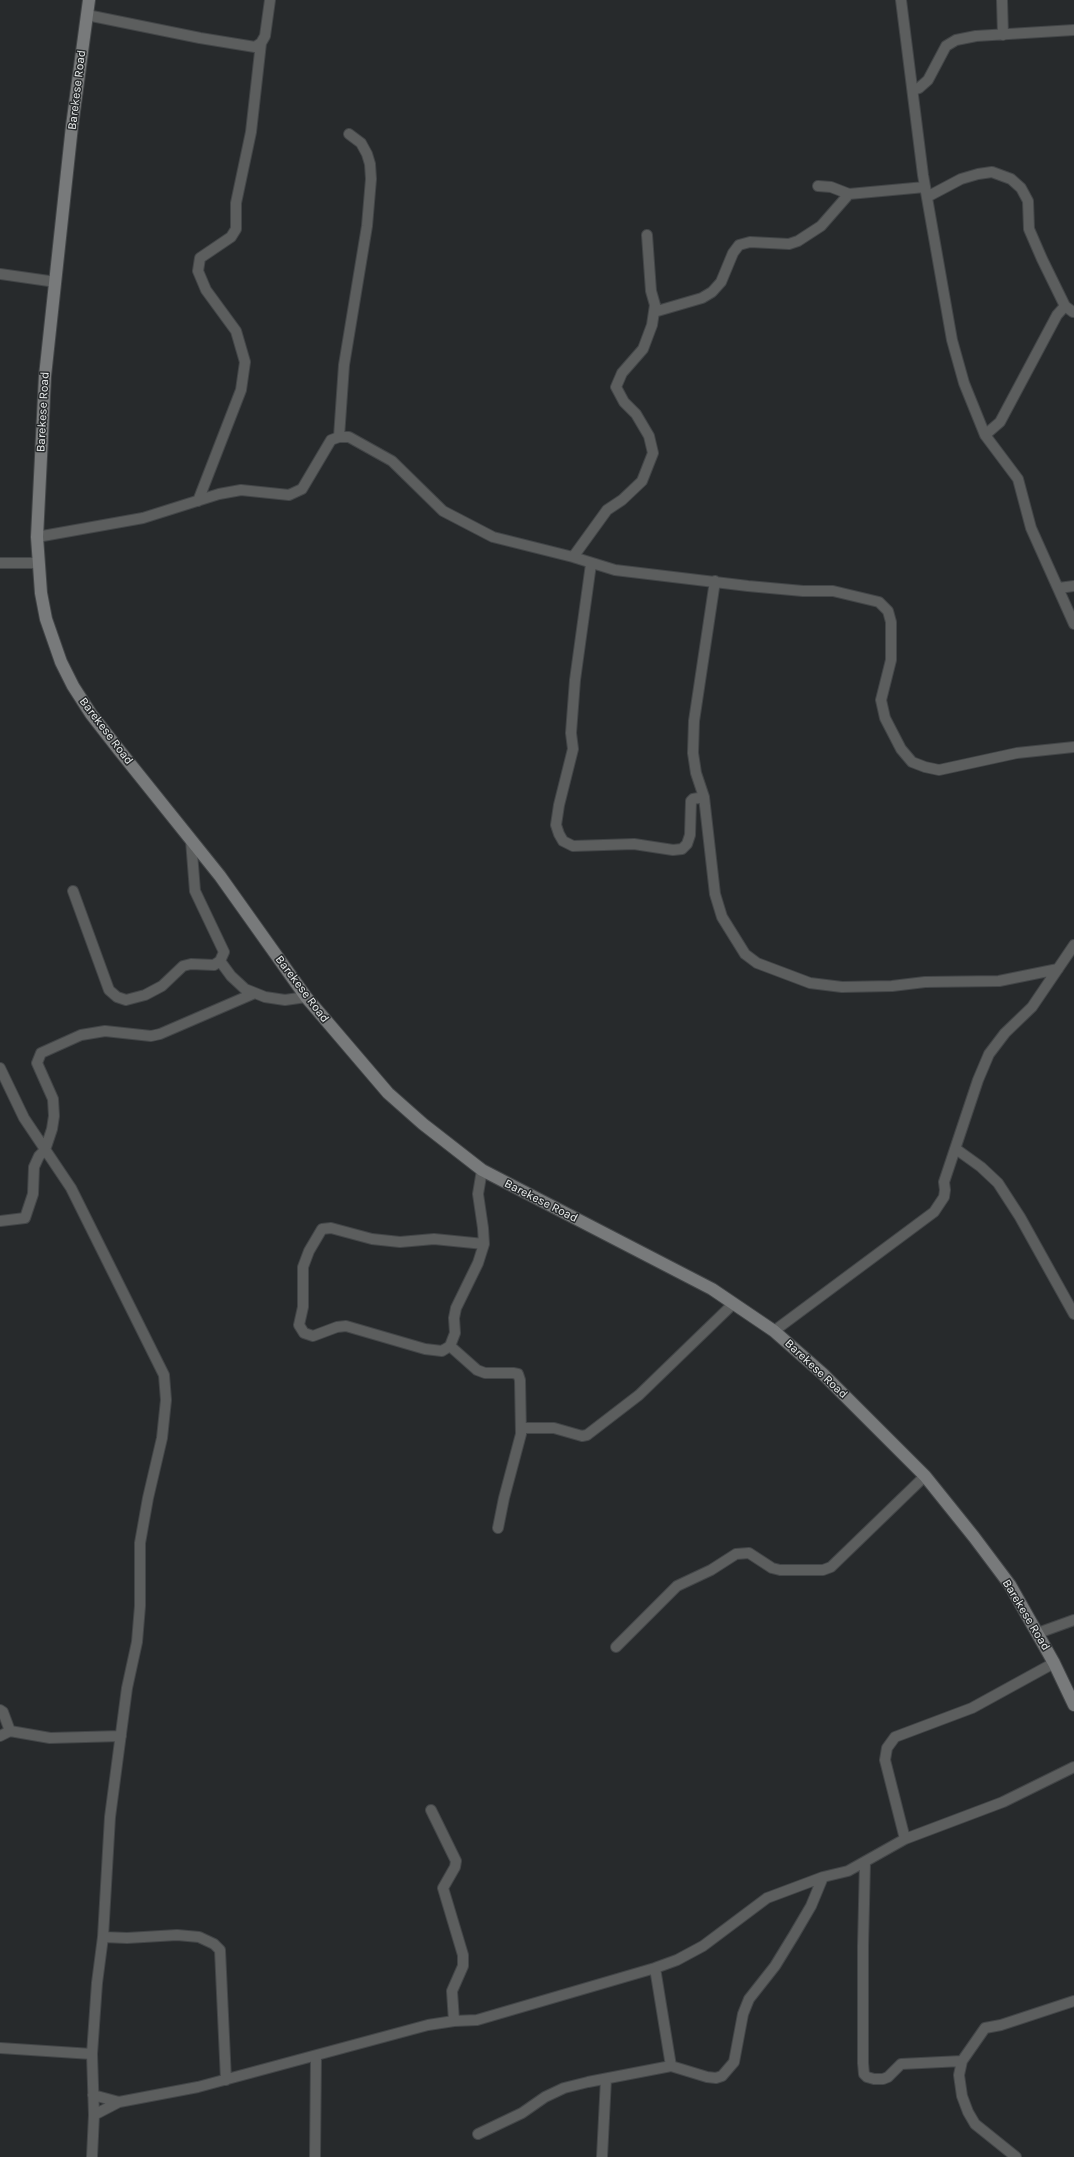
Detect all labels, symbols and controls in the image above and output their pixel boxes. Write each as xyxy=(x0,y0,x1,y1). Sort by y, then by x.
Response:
street label: Barekese Road xyxy=(65,49,89,131)
street label: Barekese Road xyxy=(34,371,52,453)
street label: Barekese Road xyxy=(76,695,136,767)
street label: Barekese Road xyxy=(272,953,332,1025)
street label: Barekese Road xyxy=(502,1176,580,1226)
street label: Barekese Road xyxy=(782,1336,850,1402)
street label: Barekese Road xyxy=(999,1577,1053,1653)

